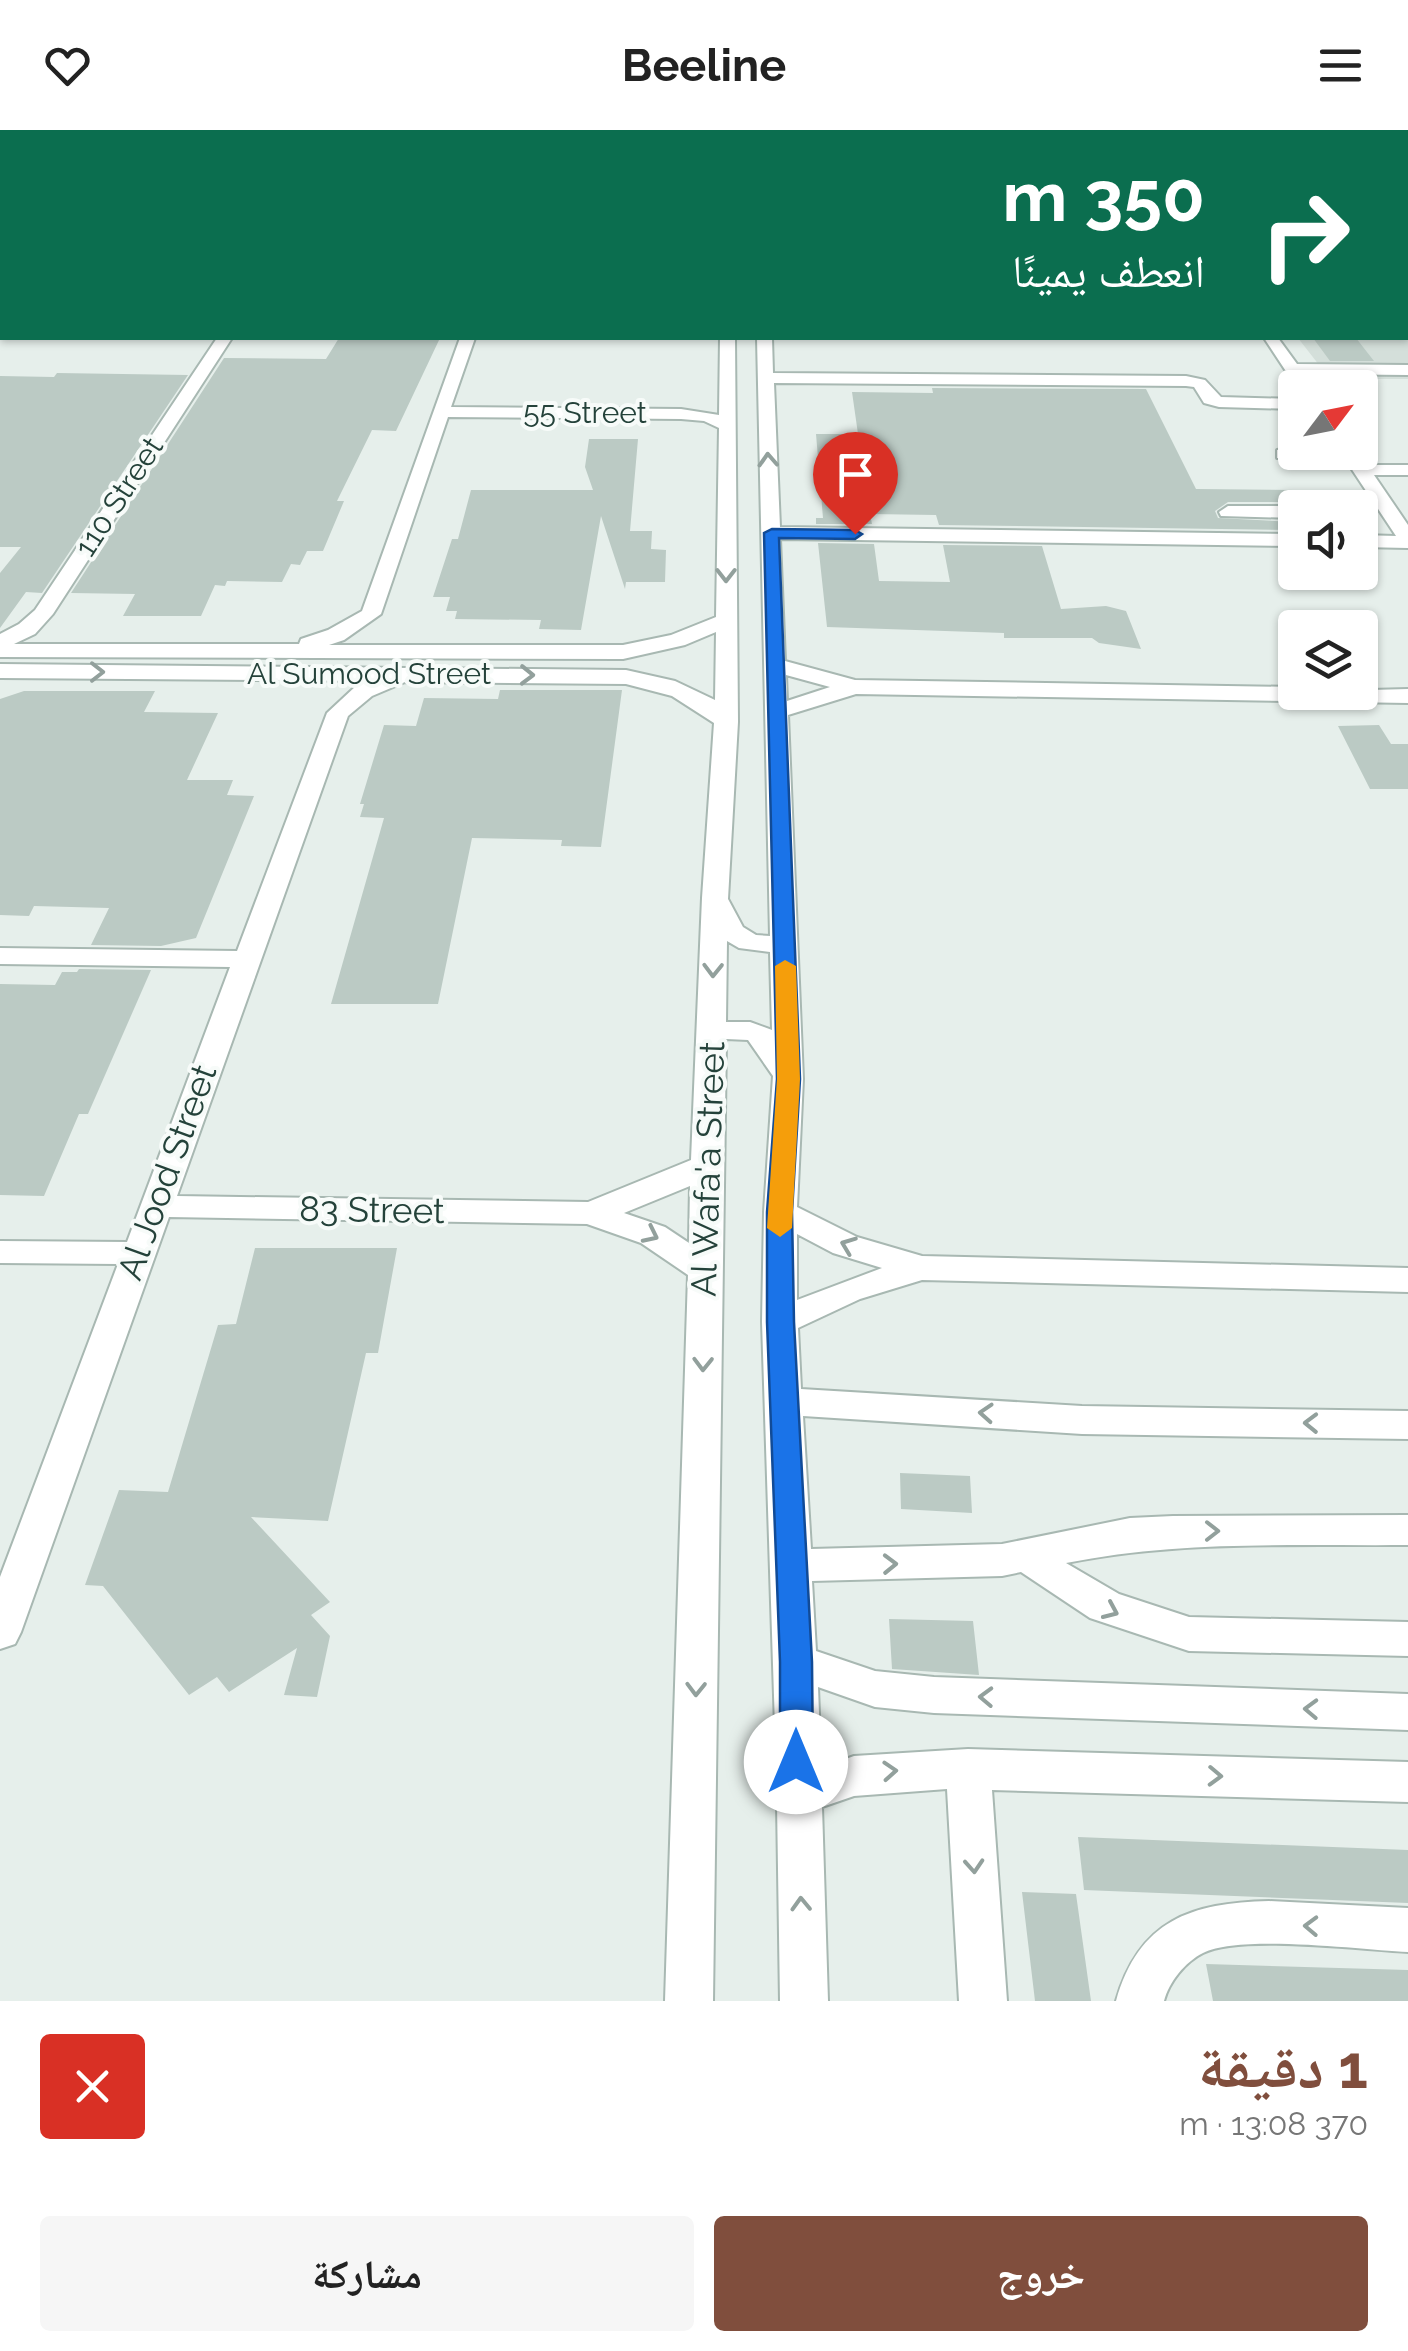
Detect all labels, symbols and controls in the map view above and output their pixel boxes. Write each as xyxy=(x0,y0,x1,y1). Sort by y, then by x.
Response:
icon: heart xyxy=(40,38,95,93)
icon: menu xyxy=(1313,38,1368,93)
text: Beeline xyxy=(622,39,786,92)
text: 350 m xyxy=(1002,155,1205,237)
icon: right xyxy=(1240,170,1370,300)
text: انعطف يمينًا xyxy=(1012,245,1205,298)
north arrow xyxy=(1278,370,1378,470)
map controls xyxy=(1278,370,1378,710)
street label: 55 Street xyxy=(523,395,647,430)
street label: 110 Street xyxy=(67,431,170,563)
pin xyxy=(813,432,898,535)
icon: arrive xyxy=(828,447,883,502)
one-way arrow xyxy=(758,451,779,467)
button: sound xyxy=(1278,490,1378,590)
one-way arrow xyxy=(715,568,737,583)
button: layers xyxy=(1278,610,1378,710)
street label: Al Sumood Street xyxy=(247,656,491,691)
one-way arrow xyxy=(90,661,106,683)
one-way arrow xyxy=(520,665,536,686)
one-way arrow xyxy=(703,962,724,978)
street label: Al Wafa'a Street xyxy=(683,1040,732,1297)
street label: Al Jood Street xyxy=(109,1058,225,1285)
street label: 83 Street xyxy=(299,1188,445,1231)
one-way arrow xyxy=(640,1222,658,1242)
one-way arrow xyxy=(841,1237,858,1257)
one-way arrow xyxy=(692,1358,714,1373)
one-way arrow xyxy=(977,1403,993,1424)
one-way arrow xyxy=(1302,1413,1318,1434)
one-way arrow xyxy=(1204,1520,1220,1542)
one-way arrow xyxy=(882,1553,898,1574)
one-way arrow xyxy=(1101,1599,1119,1619)
one-way arrow xyxy=(686,1682,707,1698)
one-way arrow xyxy=(977,1687,993,1708)
one-way arrow xyxy=(1302,1699,1318,1720)
position arrow xyxy=(744,1710,848,1814)
one-way arrow xyxy=(883,1761,899,1783)
one-way arrow xyxy=(1207,1765,1223,1786)
one-way arrow xyxy=(963,1858,985,1874)
one-way arrow xyxy=(790,1895,811,1911)
one-way arrow xyxy=(1302,1916,1318,1937)
text: 1 دقيقة xyxy=(1198,2032,1368,2102)
button: close xyxy=(40,2034,145,2139)
text: 370 m · 13:08 xyxy=(1179,2105,1368,2142)
button: مشاركة xyxy=(40,2216,694,2331)
button: خروج xyxy=(714,2216,1368,2331)

